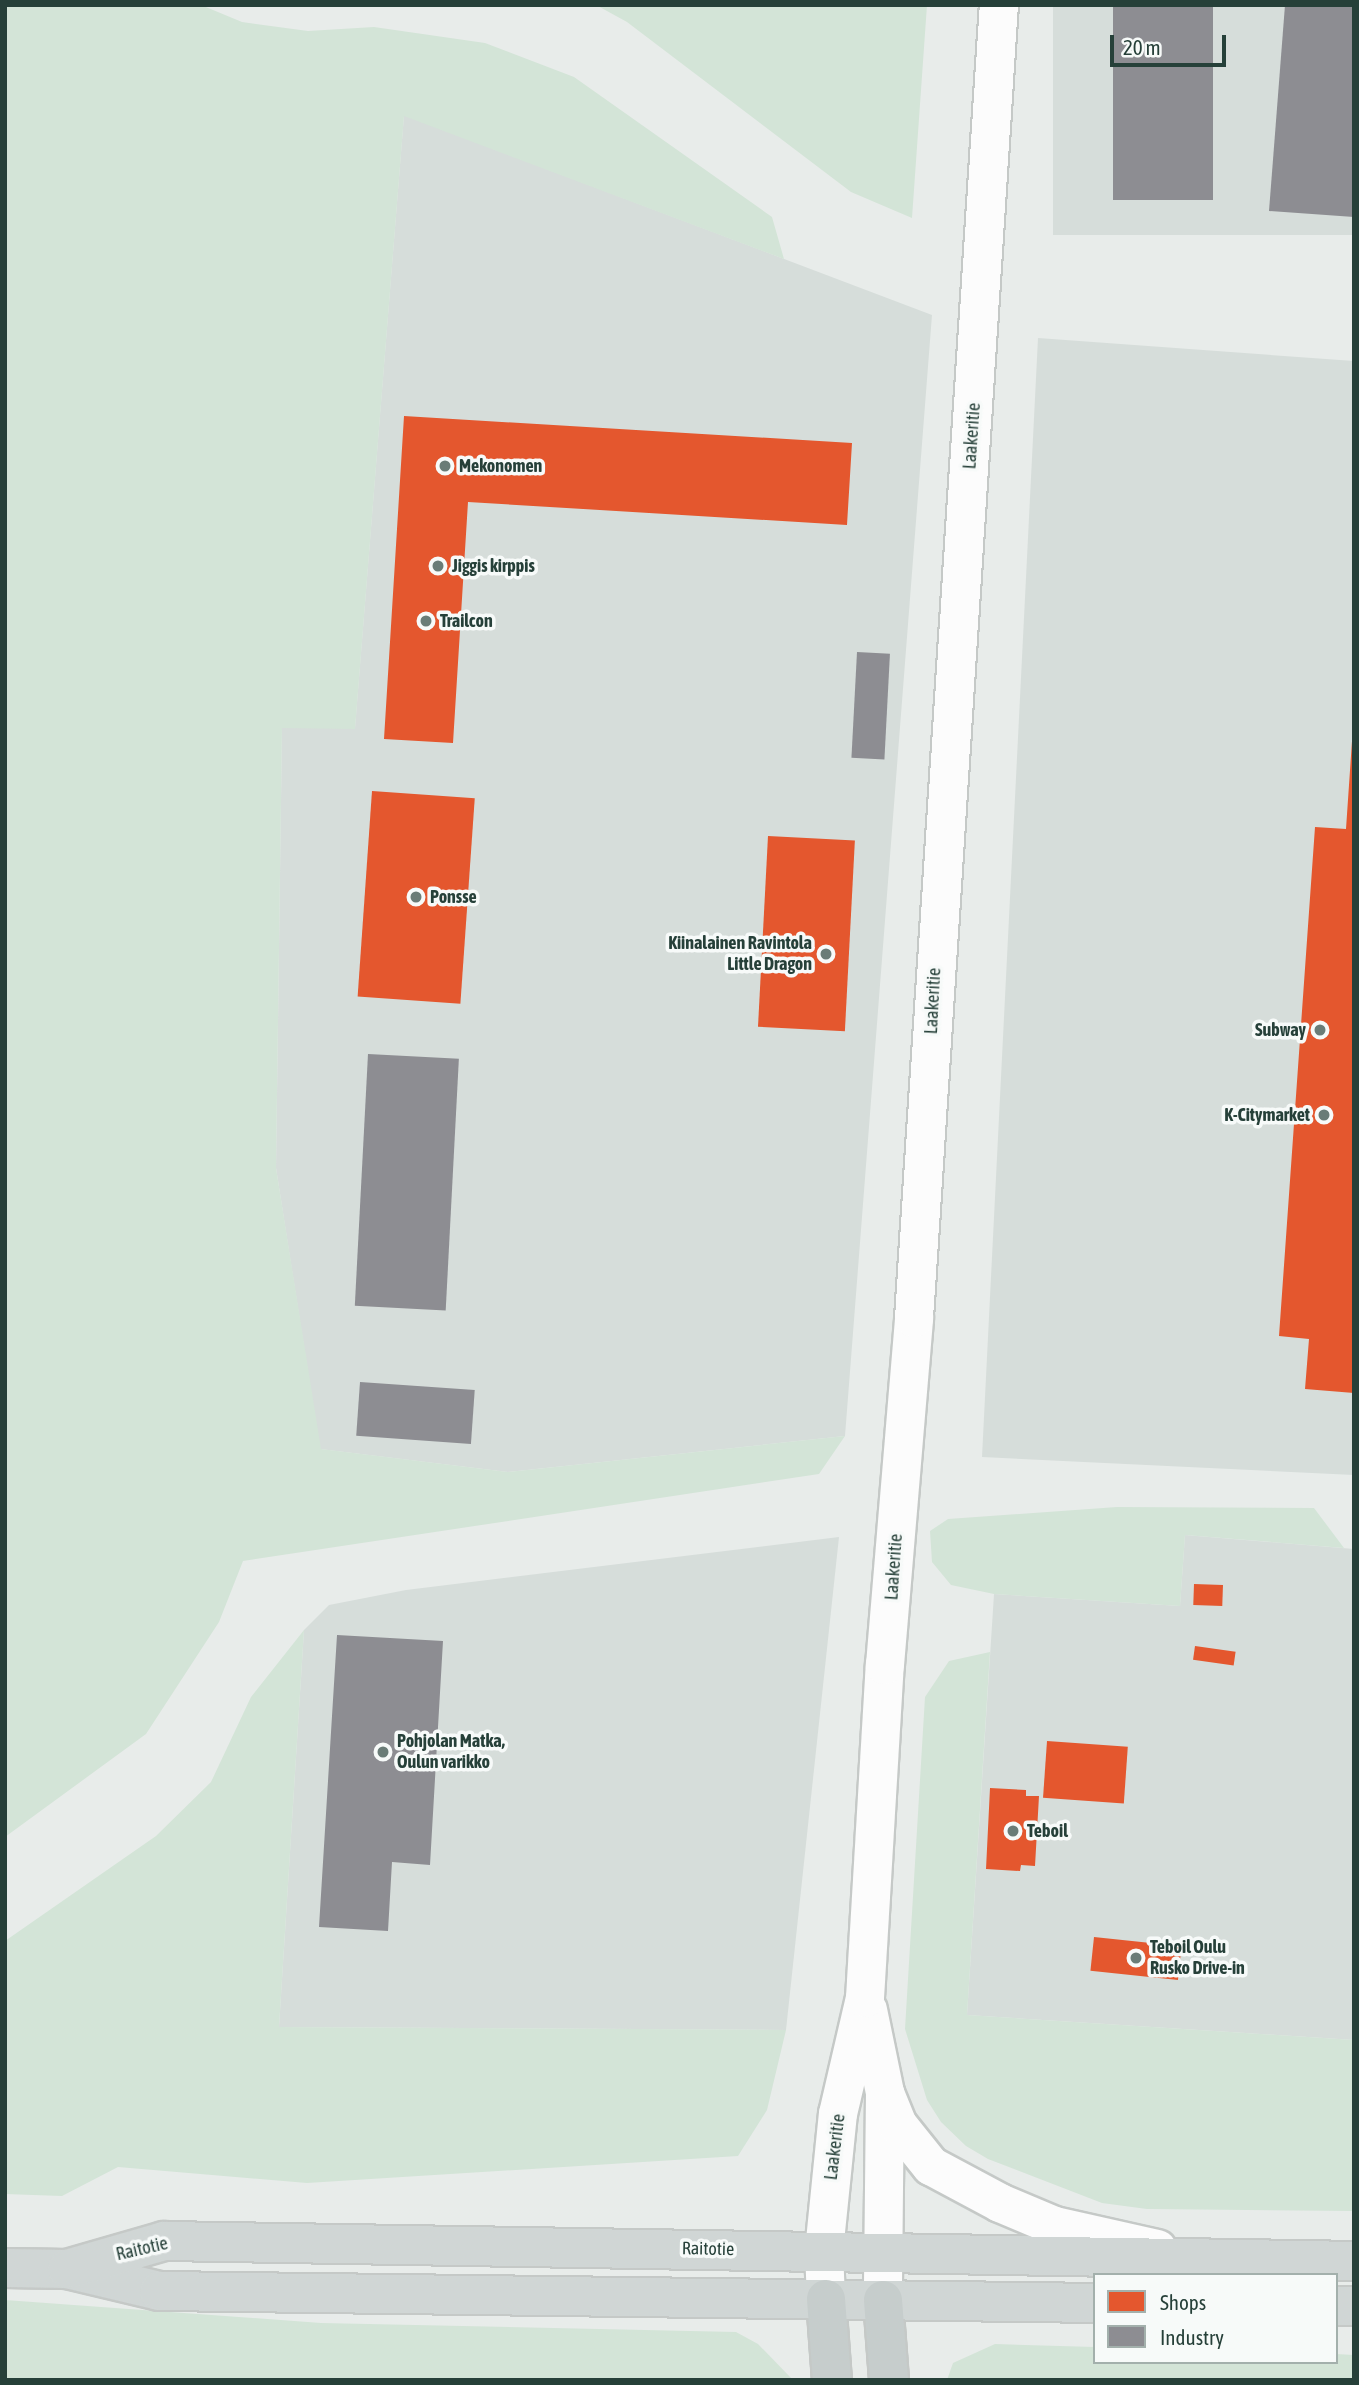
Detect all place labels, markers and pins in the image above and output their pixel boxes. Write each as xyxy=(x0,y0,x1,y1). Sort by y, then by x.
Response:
place label: Mekonomen xyxy=(459,455,542,477)
marker: Mekonomen xyxy=(437,458,453,474)
place label: Jiggis kirppis xyxy=(452,555,535,577)
marker: Jiggis kirppis xyxy=(430,558,446,574)
place label: Trailcon xyxy=(440,610,493,632)
marker: Trailcon xyxy=(418,613,434,629)
place label: Ponsse xyxy=(430,886,477,908)
marker: Ponsse xyxy=(408,889,424,905)
place label: Kiinalainen Ravintola Little Dragon xyxy=(668,933,812,976)
marker: Kiinalainen Ravintola Little Dragon xyxy=(818,946,834,962)
place label: Subway xyxy=(1255,1019,1306,1041)
marker: Subway xyxy=(1312,1022,1328,1038)
place label: K-Citymarket xyxy=(1224,1104,1310,1126)
marker: K-Citymarket xyxy=(1316,1107,1332,1123)
place label: Pohjolan Matka, Oulun varikko xyxy=(397,1731,505,1774)
marker: Pohjolan Matka, Oulun varikko xyxy=(375,1744,391,1760)
place label: Teboil xyxy=(1027,1820,1068,1842)
marker: Teboil xyxy=(1005,1823,1021,1839)
place label: Teboil Oulu Rusko Drive-in xyxy=(1150,1937,1245,1980)
marker: Teboil Oulu Rusko Drive-in xyxy=(1128,1950,1144,1966)

